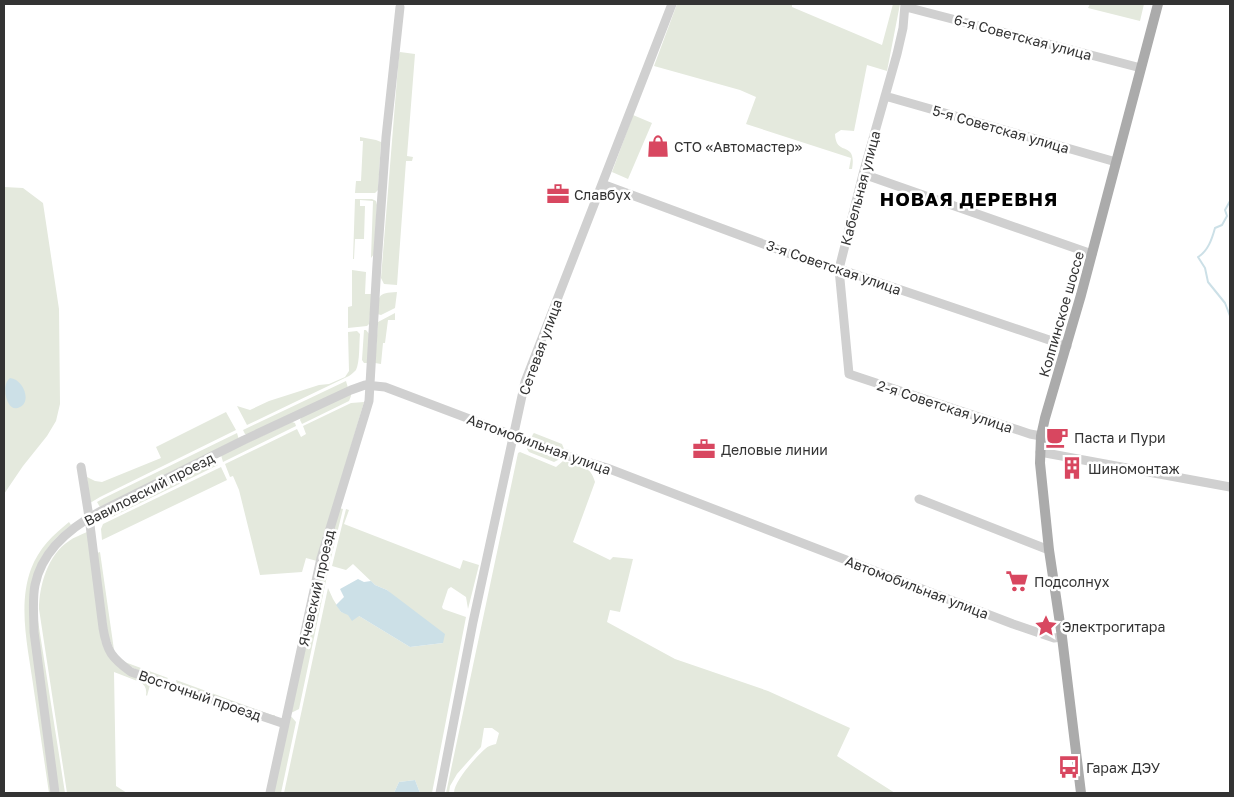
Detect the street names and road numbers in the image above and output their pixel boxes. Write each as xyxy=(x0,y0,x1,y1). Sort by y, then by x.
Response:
street label: 6-я Советская улица xyxy=(952,10,1094,64)
street label: 5-я Советская улица xyxy=(931,101,1071,157)
street label: Кабельная улица xyxy=(836,129,884,247)
street label: 3-я Советская улица xyxy=(764,236,904,298)
street label: Колпинское шоссе xyxy=(1035,249,1087,379)
street label: Сетевая улица xyxy=(515,297,565,397)
street label: 2-я Советская улица xyxy=(875,376,1015,436)
street label: Автомобильная улица xyxy=(465,410,613,478)
street label: Вавиловский проезд xyxy=(81,449,217,529)
street label: Ячевский проезд xyxy=(294,528,338,648)
street label: Автомобильная улица xyxy=(843,552,991,622)
street label: Восточный проезд xyxy=(137,666,264,724)

